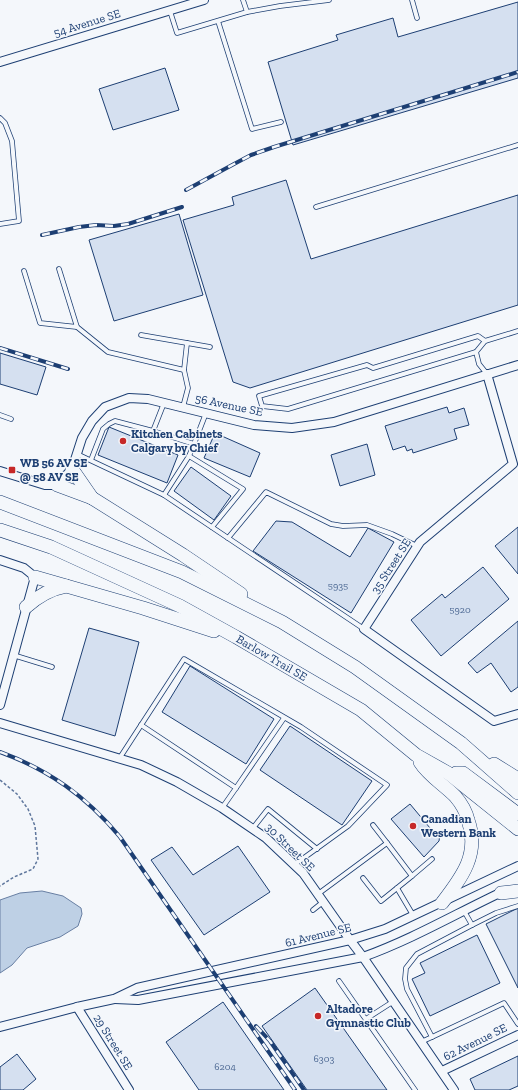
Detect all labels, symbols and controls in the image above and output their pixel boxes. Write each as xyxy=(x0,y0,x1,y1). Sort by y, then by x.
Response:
street label: 54 Avenue SE xyxy=(52,6,122,40)
street label: 56 Avenue SE xyxy=(194,391,264,419)
place label: Kitchen Cabinets Calgary by Chief xyxy=(131,427,223,455)
marker: Kitchen Cabinets Calgary by Chief xyxy=(118,436,128,446)
place label: WB 56 AV SE @ 58 AV SE xyxy=(20,456,87,484)
marker: WB 56 AV SE @ 58 AV SE xyxy=(7,465,17,475)
street label: 35 Street SE xyxy=(368,536,414,596)
house number: 5935 xyxy=(328,580,348,592)
house number: 5920 xyxy=(449,604,471,616)
street label: Barlow Trail SE xyxy=(234,632,310,684)
place label: Canadian Western Bank xyxy=(421,812,496,840)
street label: 30 Street SE xyxy=(262,820,318,874)
marker: Canadian Western Bank xyxy=(408,821,418,831)
street label: 61 Avenue SE xyxy=(284,920,352,950)
place label: Altadore Gymnastic Club xyxy=(326,1002,411,1030)
marker: Altadore Gymnastic Club xyxy=(313,1011,323,1021)
street label: 29 Street SE xyxy=(90,1012,136,1072)
street label: 62 Avenue SE xyxy=(441,1021,509,1063)
house number: 6303 xyxy=(314,1053,335,1065)
house number: 6204 xyxy=(214,1061,236,1073)

